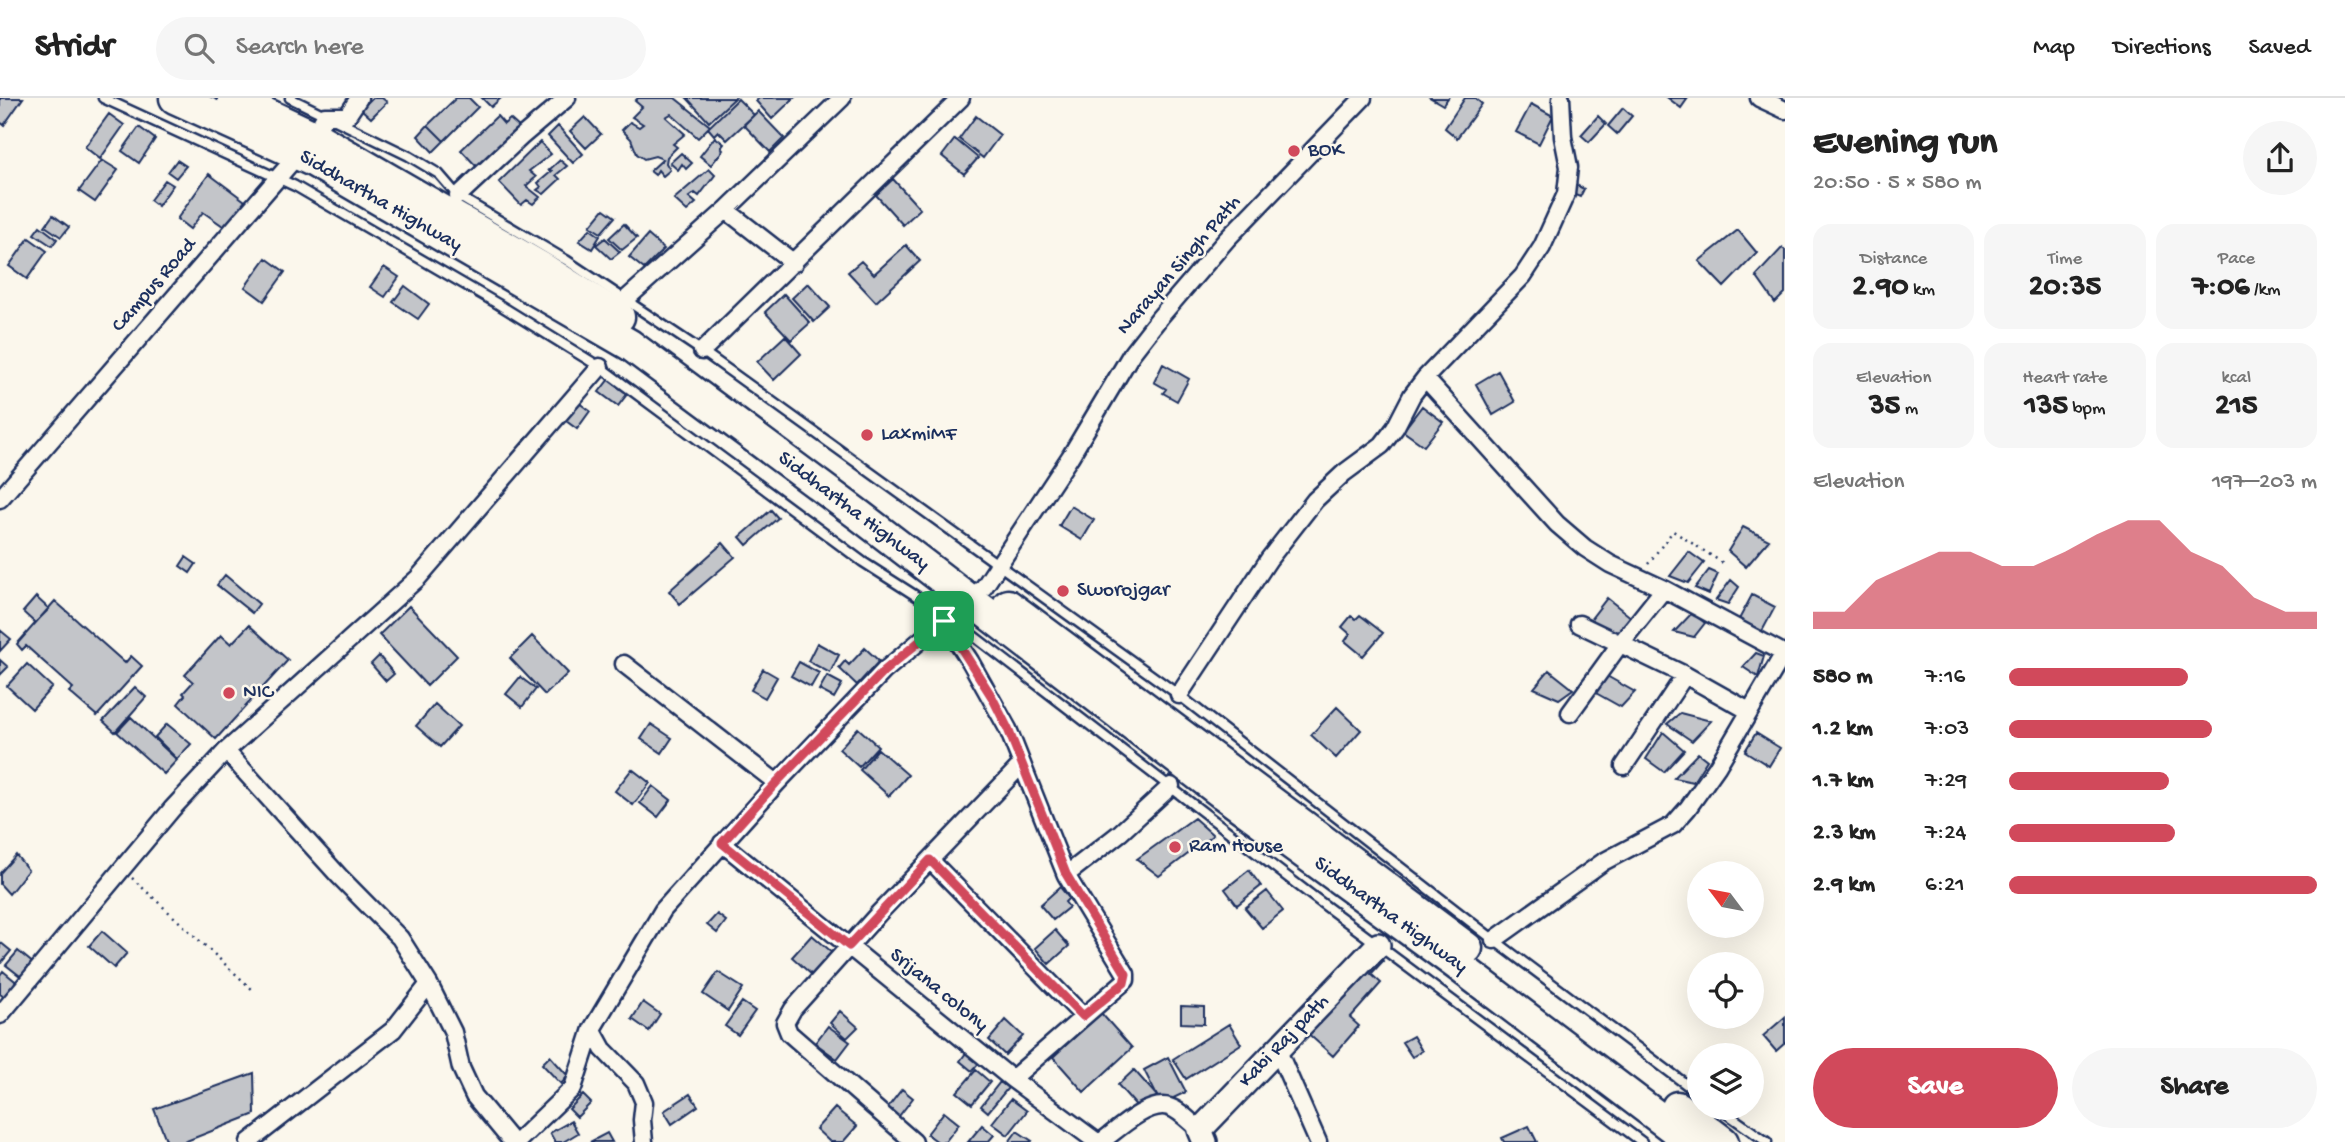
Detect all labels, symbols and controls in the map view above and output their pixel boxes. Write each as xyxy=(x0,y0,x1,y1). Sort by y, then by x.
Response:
search box xyxy=(156,17,646,80)
text: Stridr xyxy=(35,29,114,67)
icon: search xyxy=(180,29,218,67)
text: Search here xyxy=(236,33,364,64)
text: Map xyxy=(2033,34,2075,63)
text: Directions xyxy=(2113,34,2211,63)
text: Saved xyxy=(2249,34,2310,63)
button: share xyxy=(2243,121,2317,195)
text: Evening run xyxy=(1813,122,1997,166)
place label: BOK xyxy=(1307,139,1345,164)
marker: BOK xyxy=(1286,143,1302,159)
street label: Siddhartha Highway xyxy=(294,145,466,259)
text: 20:50 · 5 × 580 m xyxy=(1813,170,1981,197)
street label: Narayan Singh Path xyxy=(1113,191,1247,341)
street label: Campus Road xyxy=(107,232,204,338)
text: Distance xyxy=(1860,248,1927,271)
text: Time xyxy=(2048,248,2082,271)
text: Pace xyxy=(2218,248,2255,271)
text: 2.90 xyxy=(1852,271,1909,306)
text: 20:35 xyxy=(2029,271,2101,306)
text: 7:06 xyxy=(2192,271,2249,306)
text: km xyxy=(1909,279,1935,302)
text: /km xyxy=(2249,279,2280,302)
text: Elevation xyxy=(1856,367,1931,390)
text: Heart rate xyxy=(2022,367,2108,390)
text: kcal xyxy=(2221,367,2251,390)
text: 35 xyxy=(1869,390,1900,425)
text: 135 xyxy=(2025,390,2068,425)
text: 215 xyxy=(2215,390,2258,425)
text: m xyxy=(1900,398,1918,421)
text: bpm xyxy=(2068,398,2105,421)
place label: LaxmiMF xyxy=(881,423,957,448)
marker: LaxmiMF xyxy=(859,427,875,443)
street label: Siddhartha Highway xyxy=(772,447,934,577)
text: Elevation xyxy=(1813,469,1904,496)
text: 197–203 m xyxy=(2212,469,2317,496)
place label: Sworojgar xyxy=(1077,579,1171,604)
marker: Sworojgar xyxy=(1055,583,1071,599)
pin xyxy=(914,591,974,651)
icon: arrive xyxy=(925,602,963,640)
text: 580 m xyxy=(1813,664,1873,691)
text: 7:16 xyxy=(1925,664,1965,691)
place label: NIC xyxy=(243,681,275,706)
marker: NIC xyxy=(221,685,237,701)
text: 1.2 km xyxy=(1813,716,1873,743)
text: 7:03 xyxy=(1925,716,1969,743)
text: 1.7 km xyxy=(1813,768,1874,795)
text: 7:29 xyxy=(1925,768,1967,795)
text: 2.3 km xyxy=(1813,820,1875,847)
text: 7:24 xyxy=(1925,820,1966,847)
place label: Ram House xyxy=(1189,835,1284,860)
marker: Ram House xyxy=(1167,839,1183,855)
street label: Siddhartha Highway xyxy=(1308,852,1472,980)
north arrow xyxy=(1687,861,1764,938)
map controls xyxy=(1687,861,1764,1120)
text: 2.9 km xyxy=(1813,872,1875,899)
text: 6:21 xyxy=(1925,872,1964,899)
street label: Srijana colony xyxy=(884,944,992,1038)
button: locate xyxy=(1687,952,1764,1029)
street label: Kabi Raj path xyxy=(1235,990,1335,1094)
button: layers xyxy=(1687,1043,1764,1120)
button: Save xyxy=(1813,1048,2058,1128)
button: Share xyxy=(2072,1048,2317,1128)

